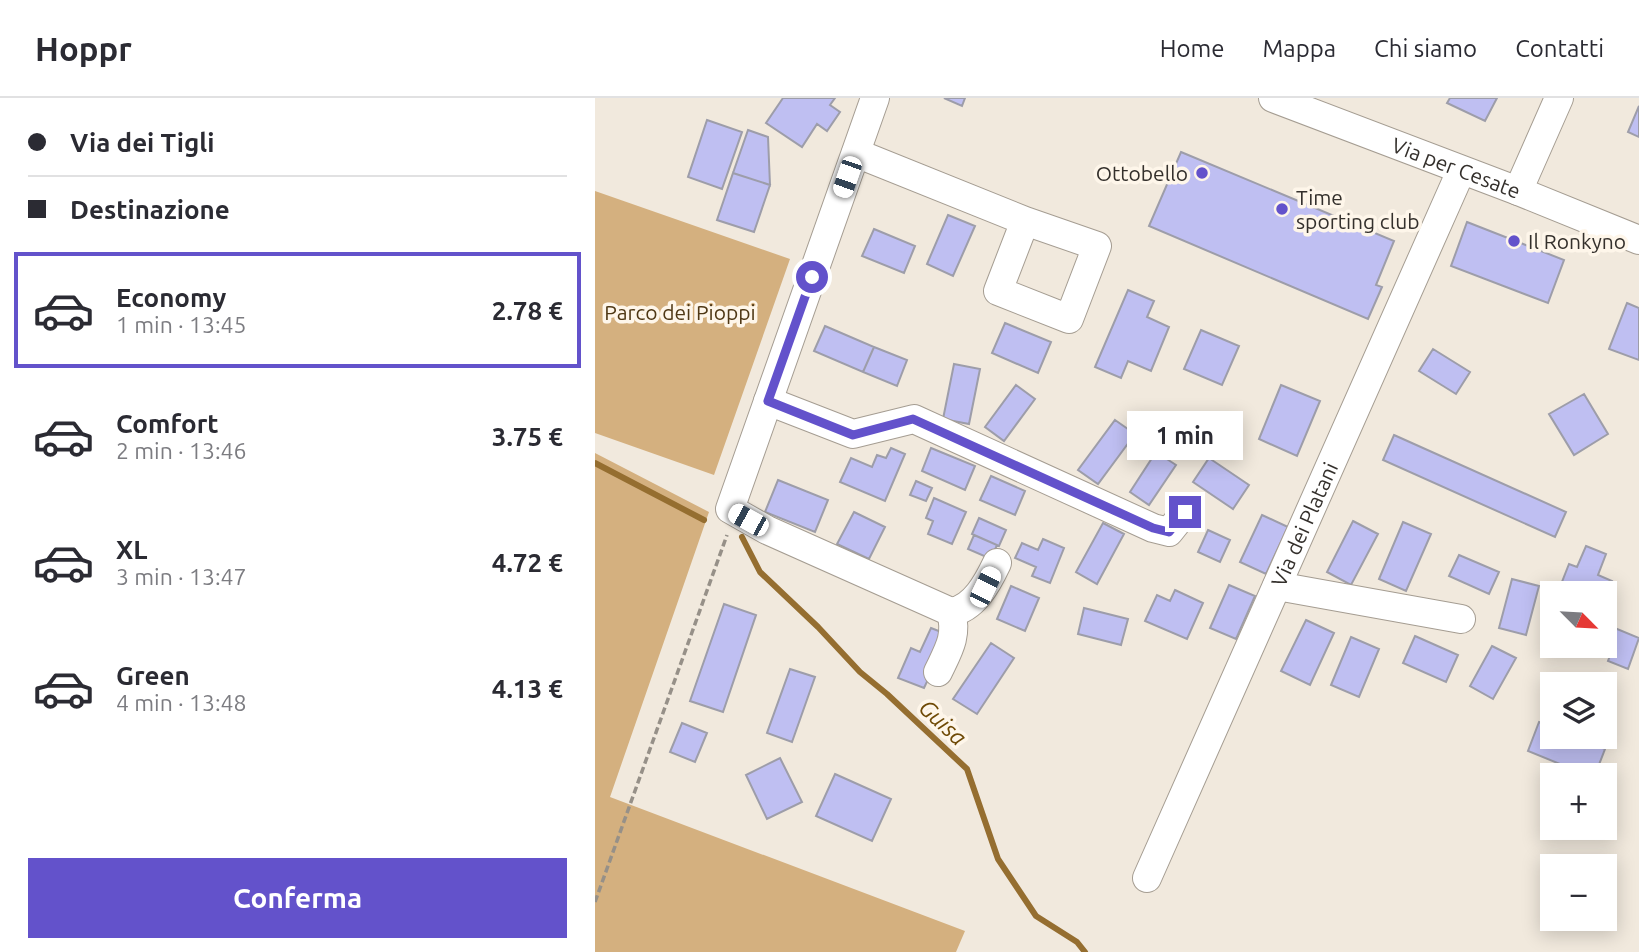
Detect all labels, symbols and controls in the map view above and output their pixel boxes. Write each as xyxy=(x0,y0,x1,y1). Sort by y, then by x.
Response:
text: Hoppr xyxy=(35,30,132,67)
text: Home xyxy=(1160,35,1224,62)
text: Mappa xyxy=(1262,35,1336,62)
text: Chi siamo xyxy=(1374,35,1477,62)
text: Contatti xyxy=(1515,35,1604,62)
text: Via dei Tigli xyxy=(70,128,214,157)
street label: Via per Cesate xyxy=(1389,132,1524,203)
car xyxy=(831,154,864,200)
place label: Ottobello xyxy=(1096,161,1188,185)
marker: Ottobello xyxy=(1194,165,1210,181)
place label: Time sporting club xyxy=(1296,185,1419,233)
text: Destinazione xyxy=(70,195,230,224)
marker: Time sporting club xyxy=(1274,201,1290,217)
place label: Il Ronkyno xyxy=(1528,229,1626,253)
marker: Il Ronkyno xyxy=(1506,233,1522,249)
route start xyxy=(796,261,828,293)
icon: car xyxy=(32,279,95,342)
text: Economy xyxy=(116,283,226,312)
text: 2.78 € xyxy=(492,296,563,325)
park label: Parco dei Pioppi xyxy=(604,300,756,324)
text: 1 min · 13:45 xyxy=(116,312,247,337)
icon: car xyxy=(32,405,95,468)
text: Comfort xyxy=(116,409,219,438)
callout: 1 min xyxy=(1127,410,1243,460)
text: 3.75 € xyxy=(492,422,563,451)
text: 1 min xyxy=(1156,423,1214,448)
text: 2 min · 13:46 xyxy=(116,438,247,463)
street label: Via dei Platani xyxy=(1266,458,1342,590)
route end xyxy=(1169,496,1201,528)
car xyxy=(725,501,772,539)
icon: car xyxy=(32,531,95,594)
text: XL xyxy=(116,535,147,564)
text: 4.72 € xyxy=(492,548,563,577)
text: 3 min · 13:47 xyxy=(116,564,247,589)
car xyxy=(967,564,1004,610)
north arrow xyxy=(1540,581,1617,658)
map controls xyxy=(1540,581,1617,931)
icon: car xyxy=(32,657,95,720)
text: Green xyxy=(116,661,190,690)
button: layers xyxy=(1540,672,1617,749)
text: 4.13 € xyxy=(492,674,563,703)
text: 4 min · 13:48 xyxy=(116,690,247,715)
water label: Guisa xyxy=(914,694,972,750)
button: + xyxy=(1540,763,1617,840)
button: − xyxy=(1540,854,1617,931)
button: Conferma xyxy=(28,858,567,938)

